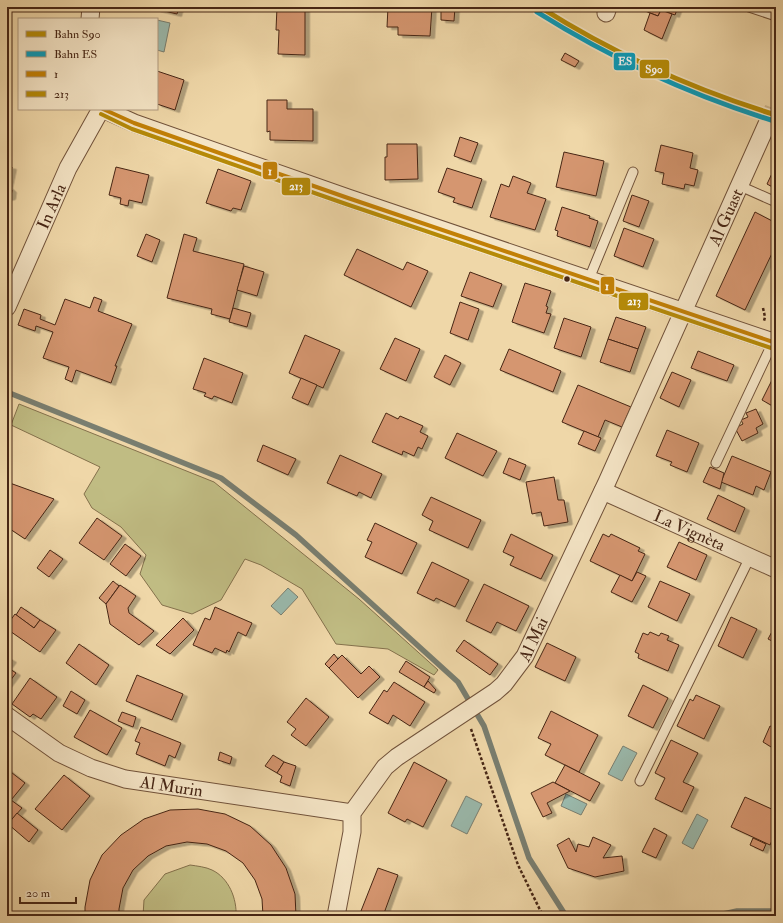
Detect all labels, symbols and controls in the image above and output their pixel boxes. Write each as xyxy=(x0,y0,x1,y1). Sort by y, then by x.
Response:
legend xyxy=(18,18,158,110)
text: Bahn S90 xyxy=(54,27,101,42)
text: Bahn ES xyxy=(54,47,97,62)
line badge: ES xyxy=(613,52,636,71)
text: ES xyxy=(618,55,632,68)
line badge: S90 xyxy=(639,59,670,79)
text: S90 xyxy=(645,63,663,76)
text: 1 xyxy=(54,67,58,82)
text: 213 xyxy=(54,87,69,102)
line badge: 1 xyxy=(262,161,278,180)
text: 1 xyxy=(268,165,272,178)
line badge: 213 xyxy=(281,177,311,196)
street label: In Arla xyxy=(32,180,71,233)
text: 213 xyxy=(289,180,303,193)
street label: Al Guast xyxy=(704,185,748,250)
unlabelled marker xyxy=(562,274,572,284)
line badge: 1 xyxy=(600,276,615,295)
text: 1 xyxy=(605,280,609,293)
line badge: 213 xyxy=(618,292,649,311)
text: 213 xyxy=(627,295,641,308)
street label: La Vignèta xyxy=(650,505,729,556)
street label: Al Mai xyxy=(514,613,553,666)
street label: Al Murin xyxy=(138,771,205,802)
scale bar xyxy=(20,879,76,905)
text: 20 m xyxy=(26,886,51,901)

